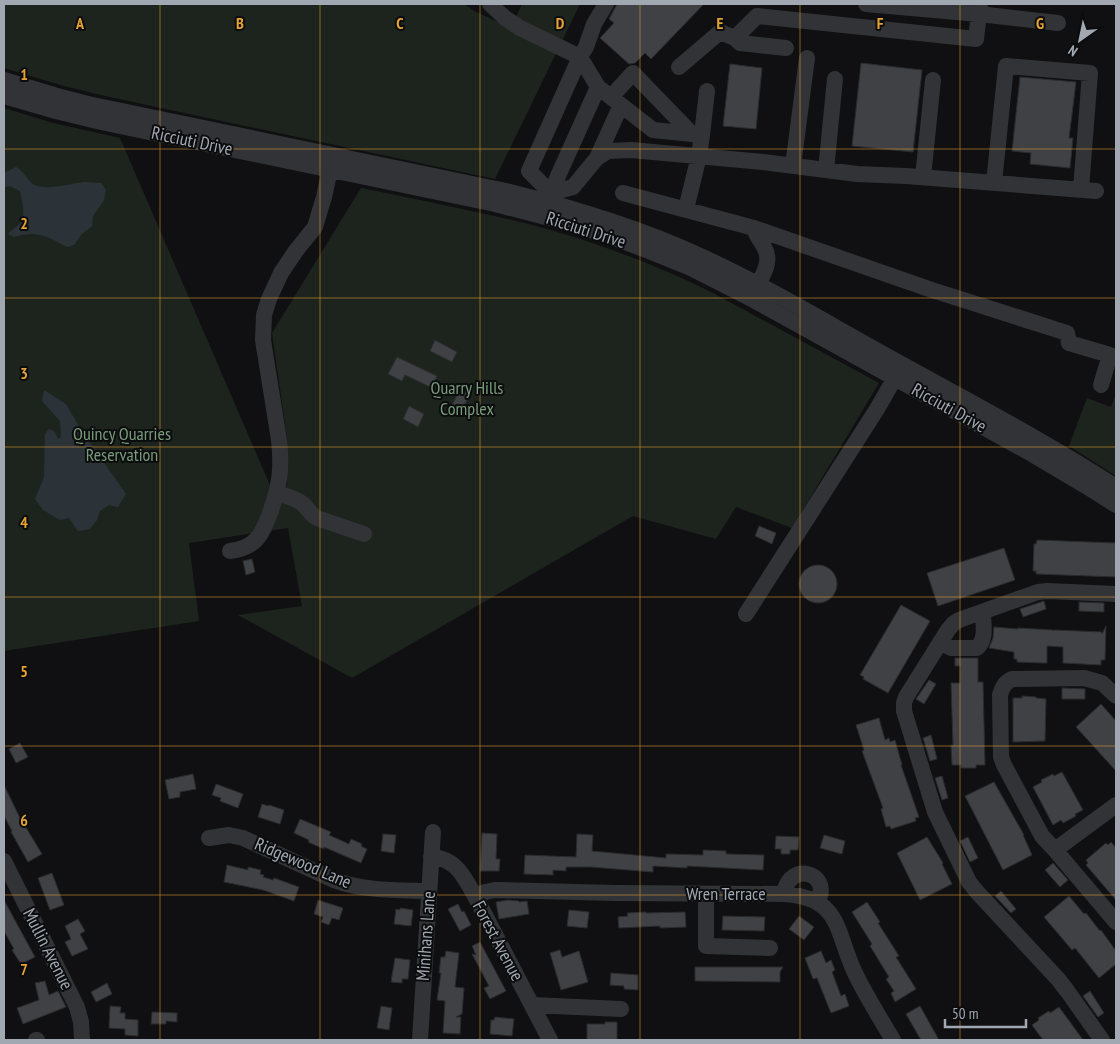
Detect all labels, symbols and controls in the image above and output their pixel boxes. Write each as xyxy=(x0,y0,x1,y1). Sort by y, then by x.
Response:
text: A xyxy=(75,13,85,33)
text: B xyxy=(236,13,244,33)
text: C xyxy=(396,13,404,33)
text: D xyxy=(556,13,565,33)
text: E xyxy=(717,13,724,33)
text: F xyxy=(877,13,884,33)
text: G xyxy=(1036,13,1044,33)
north arrow xyxy=(1055,15,1105,65)
text: N xyxy=(1065,41,1081,61)
text: 1 xyxy=(20,64,28,84)
street label: Ricciuti Drive xyxy=(150,121,235,160)
street label: Ricciuti Drive xyxy=(544,206,629,253)
text: 2 xyxy=(20,213,28,233)
text: 3 xyxy=(20,363,28,383)
park label: Quarry Hills Complex xyxy=(431,376,503,420)
street label: Ricciuti Drive xyxy=(908,378,991,438)
park label: Quincy Quarries Reservation xyxy=(73,422,171,466)
text: 4 xyxy=(20,512,28,532)
text: 5 xyxy=(20,661,28,681)
text: 6 xyxy=(20,810,28,830)
street label: Ridgewood Lane xyxy=(251,832,355,893)
street label: Wren Terrace xyxy=(686,882,766,905)
street label: Minihans Lane xyxy=(411,890,440,982)
street label: Forest Avenue xyxy=(468,897,529,985)
street label: Mullin Avenue xyxy=(18,904,79,993)
text: 7 xyxy=(20,959,28,979)
scale bar xyxy=(945,996,1026,1028)
text: 50 m xyxy=(952,1004,978,1023)

